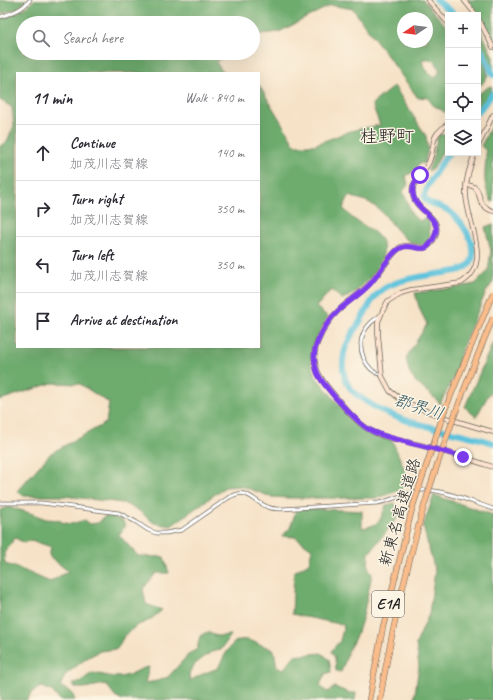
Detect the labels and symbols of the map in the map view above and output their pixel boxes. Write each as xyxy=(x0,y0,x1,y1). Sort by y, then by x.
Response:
north arrow xyxy=(397,12,433,48)
district label: 桂野町 xyxy=(360,125,414,147)
route start xyxy=(411,166,429,184)
water label: 郡界川 xyxy=(392,390,446,424)
route end xyxy=(454,448,472,466)
street label: 新東名高速道路 xyxy=(375,455,425,569)
road number: E1A xyxy=(372,591,404,617)

